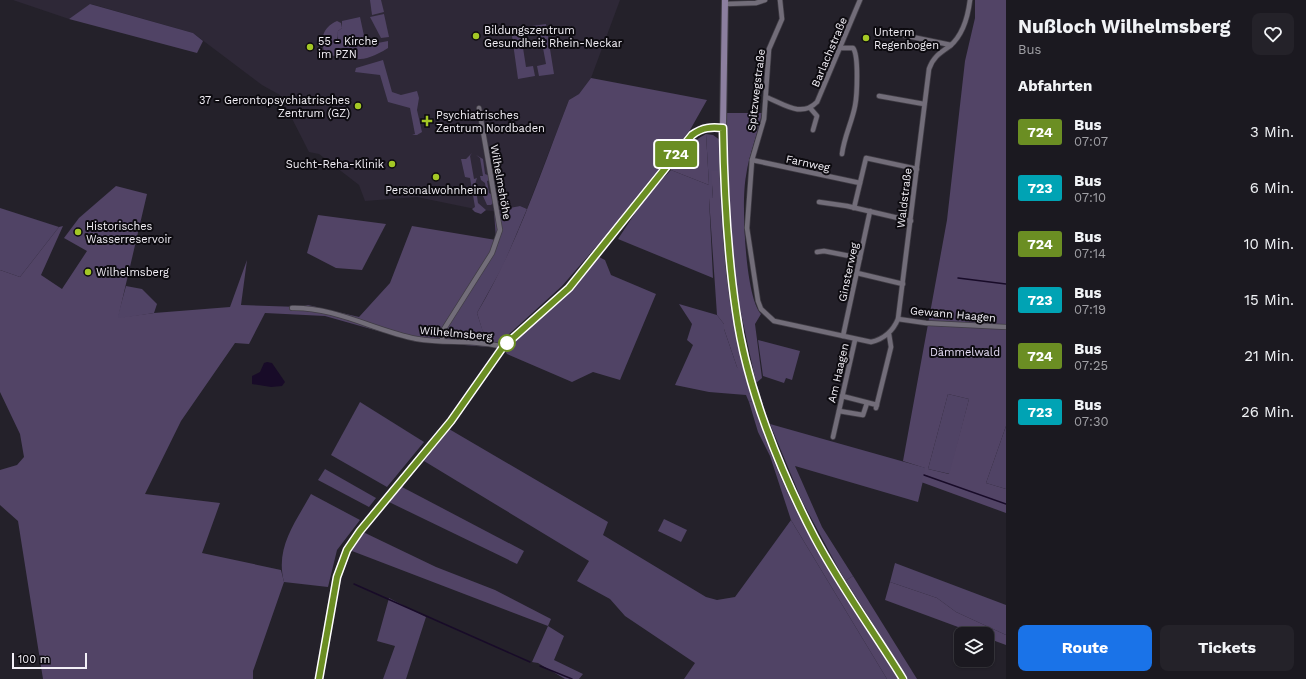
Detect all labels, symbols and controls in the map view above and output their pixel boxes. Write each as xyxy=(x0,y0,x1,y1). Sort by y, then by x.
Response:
button: heart xyxy=(1252,13,1294,55)
street label: Barlachstraße xyxy=(809,15,850,89)
text: Nußloch Wilhelmsberg xyxy=(1018,15,1231,38)
place label: Bildungszentrum Gesundheit Rhein-Neckar xyxy=(484,24,623,50)
place label: Unterm Regenbogen xyxy=(874,26,939,52)
marker: Bildungszentrum Gesundheit Rhein-Neckar xyxy=(471,31,481,41)
marker: Unterm Regenbogen xyxy=(861,33,871,43)
place label: 55 - Kirche im PZN xyxy=(318,35,378,61)
marker: 55 - Kirche im PZN xyxy=(305,42,315,52)
text: Bus xyxy=(1018,42,1041,57)
street label: Spitzwegstraße xyxy=(745,48,768,132)
text: Abfahrten xyxy=(1018,77,1092,95)
place label: 37 - Gerontopsychiatrisches Zentrum (GZ) xyxy=(199,94,350,120)
marker: 37 - Gerontopsychiatrisches Zentrum (GZ) xyxy=(353,101,363,111)
place label: Psychiatrisches Zentrum Nordbaden xyxy=(436,109,545,135)
marker: Psychiatrisches Zentrum Nordbaden xyxy=(421,115,433,127)
text: Bus xyxy=(1074,116,1102,134)
text: 3 Min. xyxy=(1250,123,1294,141)
text: 724 xyxy=(1027,124,1053,140)
text: 07:07 xyxy=(1074,134,1108,149)
line badge: 724 xyxy=(653,141,699,167)
street label: Wilhelmshöhe xyxy=(487,143,514,221)
text: 724 xyxy=(663,146,689,162)
street label: Farnweg xyxy=(785,152,831,175)
place label: Sucht-Reha-Klinik xyxy=(286,158,384,171)
marker: Sucht-Reha-Klinik xyxy=(387,159,397,169)
street label: Waldstraße xyxy=(894,167,915,229)
marker: Personalwohnheim xyxy=(431,172,441,182)
text: Bus xyxy=(1074,172,1102,190)
text: 6 Min. xyxy=(1250,179,1294,197)
text: 723 xyxy=(1027,180,1053,196)
place label: Personalwohnheim xyxy=(385,184,487,197)
text: 07:10 xyxy=(1074,190,1106,205)
place label: Historisches Wasserreservoir xyxy=(86,220,172,246)
marker: Historisches Wasserreservoir xyxy=(73,227,83,237)
text: Bus xyxy=(1074,228,1102,246)
text: 10 Min. xyxy=(1244,235,1294,253)
text: 724 xyxy=(1027,236,1053,252)
street label: Ginsterweg xyxy=(836,241,861,303)
text: 07:14 xyxy=(1074,246,1106,261)
place label: Wilhelmsberg xyxy=(96,266,169,279)
marker: Wilhelmsberg xyxy=(83,267,93,277)
text: Bus xyxy=(1074,284,1102,302)
text: 15 Min. xyxy=(1244,291,1294,309)
text: 723 xyxy=(1027,292,1053,308)
text: 07:19 xyxy=(1074,302,1106,317)
street label: Gewann Haagen xyxy=(909,304,997,325)
street label: Wilhelmsberg xyxy=(419,324,493,343)
unlabelled marker xyxy=(498,334,516,352)
text: Bus xyxy=(1074,340,1102,358)
street label: Am Haagen xyxy=(825,342,852,404)
park label: Dämmelwald xyxy=(930,346,1000,359)
text: 21 Min. xyxy=(1244,347,1294,365)
text: 724 xyxy=(1027,348,1053,364)
text: 07:25 xyxy=(1074,358,1108,373)
text: Bus xyxy=(1074,396,1102,414)
text: 26 Min. xyxy=(1241,403,1294,421)
text: 723 xyxy=(1027,404,1053,420)
text: 07:30 xyxy=(1074,414,1109,429)
button: Route xyxy=(1018,625,1152,671)
button: Tickets xyxy=(1160,625,1294,671)
map controls xyxy=(954,627,994,667)
button: layers xyxy=(954,627,994,667)
scale bar xyxy=(12,651,87,670)
text: 100 m xyxy=(18,653,50,666)

